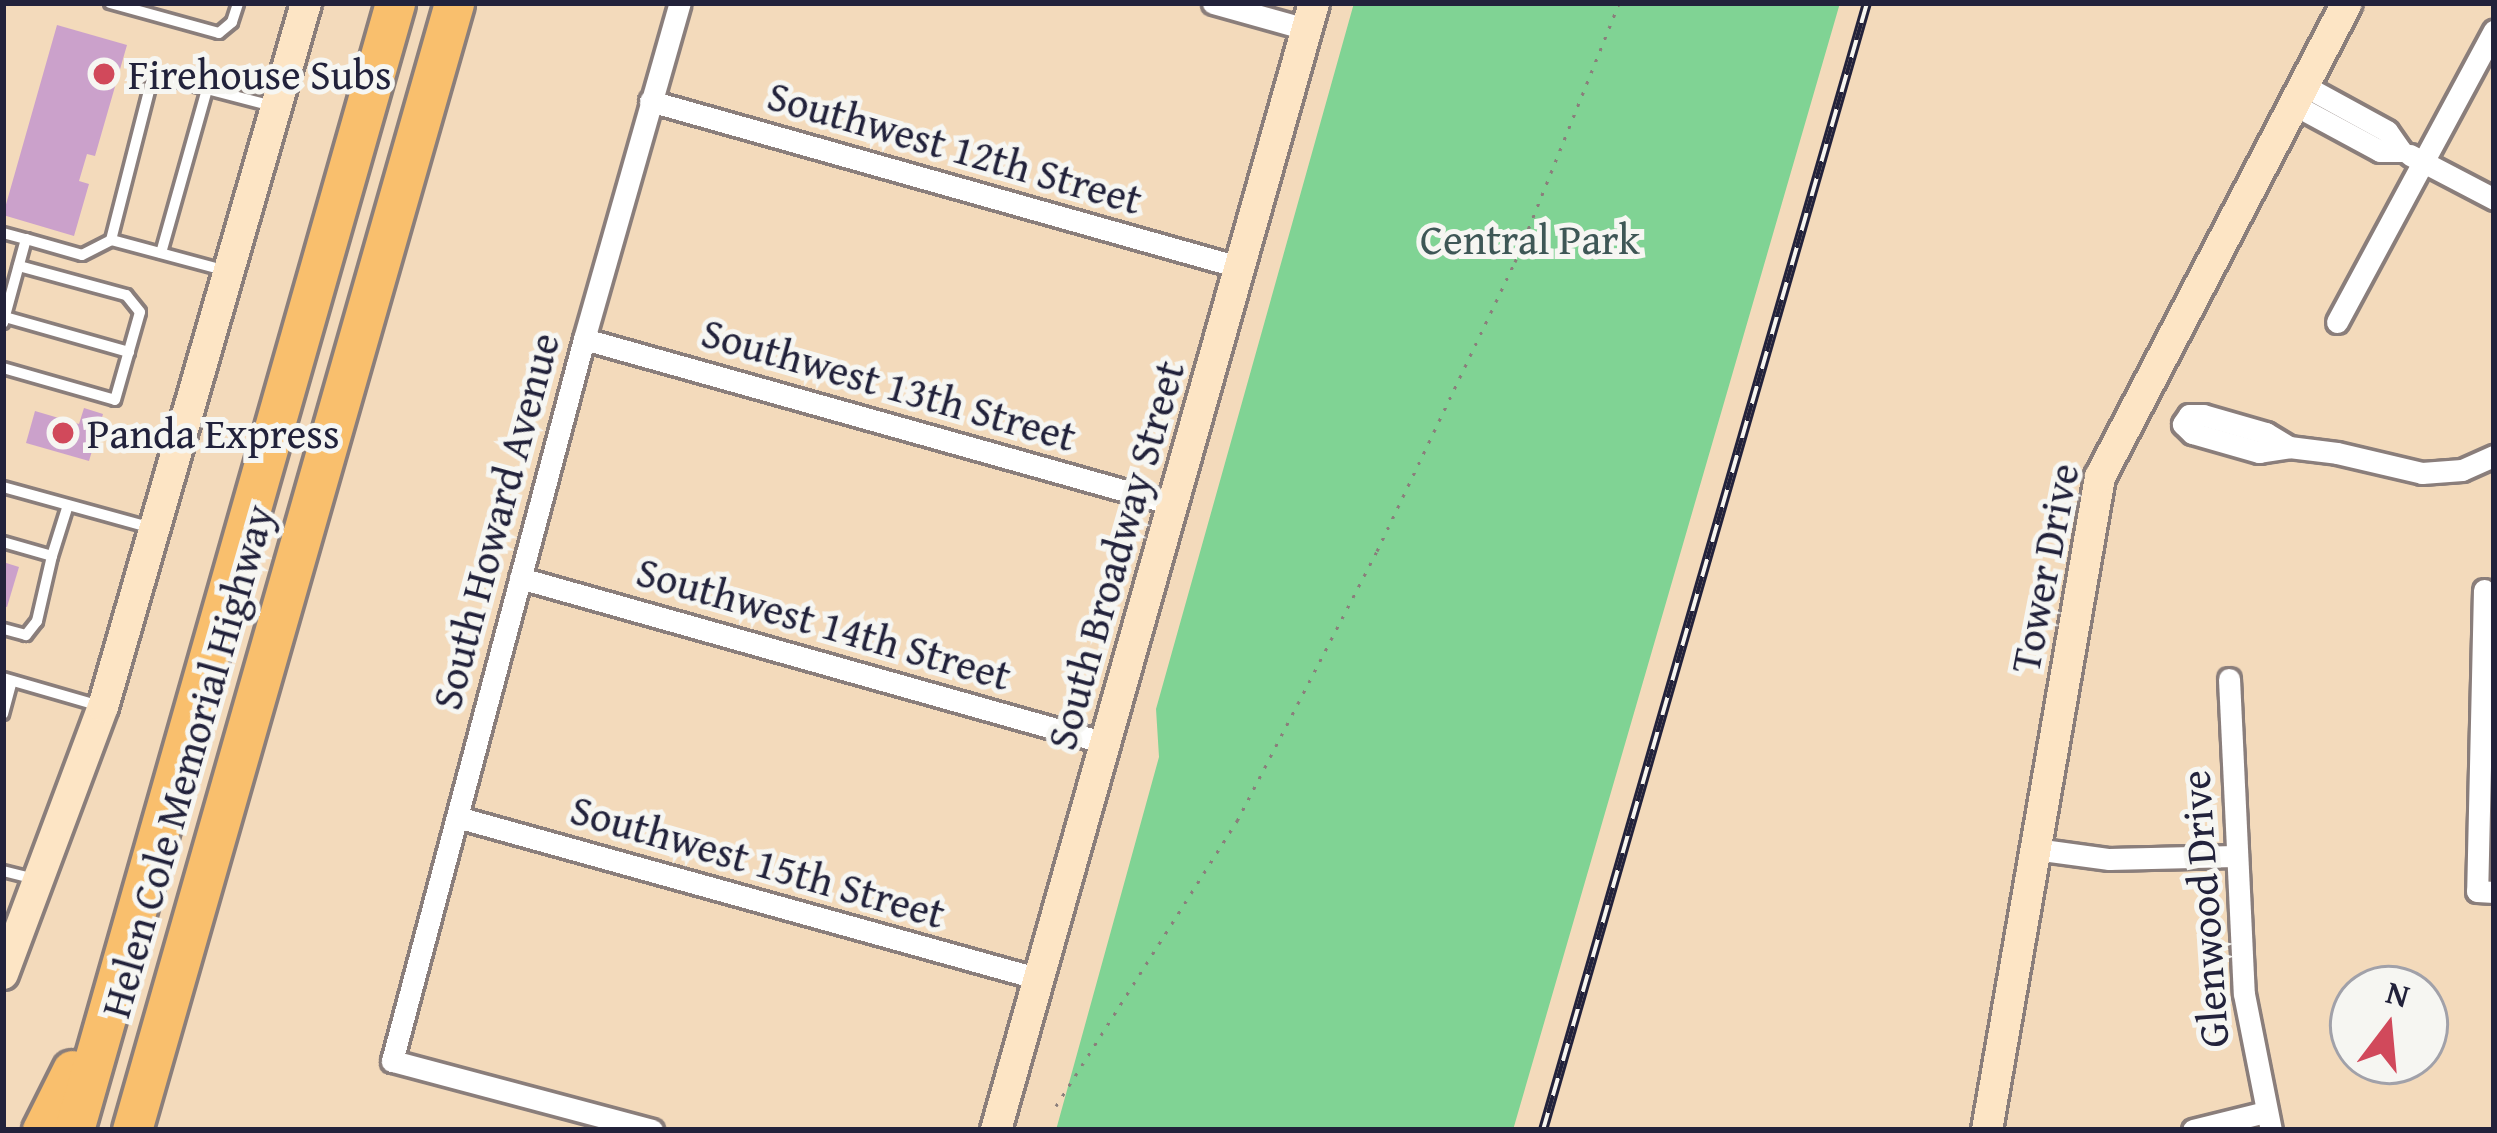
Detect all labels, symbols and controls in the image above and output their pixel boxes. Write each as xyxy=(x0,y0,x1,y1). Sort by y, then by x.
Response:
place label: Firehouse Subs xyxy=(128,49,392,99)
marker: Firehouse Subs xyxy=(91,61,117,87)
street label: Southwest 12th Street xyxy=(762,69,1148,225)
park label: Central Park xyxy=(1420,214,1640,264)
street label: Southwest 13th Street xyxy=(696,306,1082,462)
street label: South Howard Avenue xyxy=(420,327,570,715)
street label: South Broadway Street xyxy=(1035,355,1195,755)
place label: Panda Express xyxy=(87,408,340,458)
marker: Panda Express xyxy=(50,420,76,446)
street label: Tower Drive xyxy=(1999,459,2089,677)
street label: Helen Cole Memorial Highway xyxy=(90,499,284,1023)
street label: Southwest 14th Street xyxy=(631,545,1017,701)
street label: Glenwood Drive xyxy=(2169,769,2239,1049)
street label: Southwest 15th Street xyxy=(565,783,951,939)
north arrow xyxy=(2329,965,2449,1085)
text: N xyxy=(2381,967,2415,1019)

